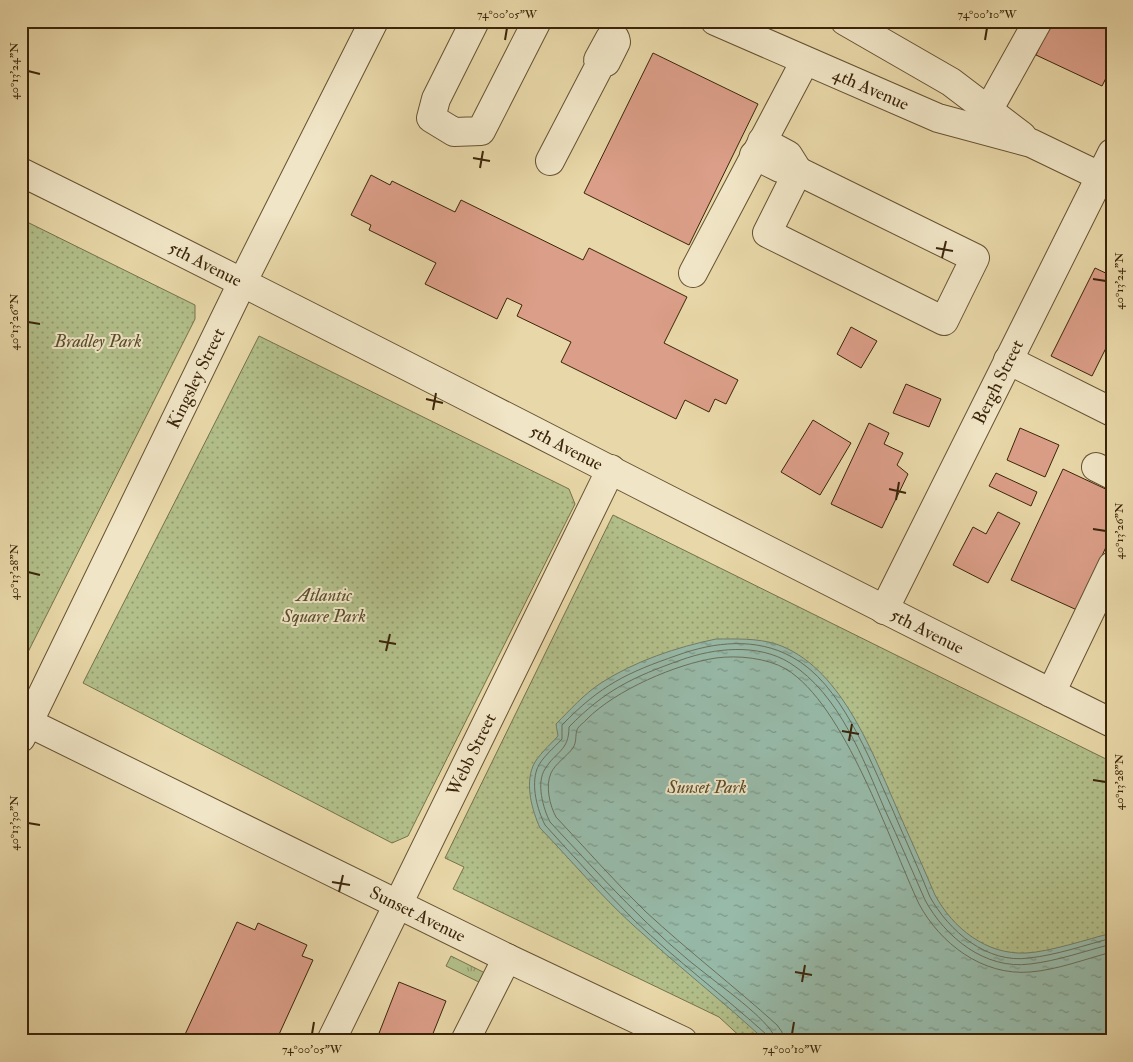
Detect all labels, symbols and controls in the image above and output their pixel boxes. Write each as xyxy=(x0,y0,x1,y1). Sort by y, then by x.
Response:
text: 74°00'05"W xyxy=(477,7,538,22)
text: 74°00'10"W xyxy=(957,7,1017,22)
text: 40°13'24"N xyxy=(7,42,22,100)
street label: 4th Avenue xyxy=(829,62,913,116)
street label: 5th Avenue xyxy=(165,236,246,292)
text: 40°13'24"N xyxy=(1112,252,1127,310)
text: 40°13'26"N xyxy=(7,293,22,350)
street label: Kingsley Street xyxy=(162,324,230,432)
park label: Bradley Park xyxy=(53,330,142,353)
street label: Bergh Street xyxy=(967,336,1029,428)
street label: 5th Avenue xyxy=(526,419,607,476)
text: 40°13'26"N xyxy=(1112,502,1127,559)
text: 40°13'28"N xyxy=(7,543,22,600)
park label: Atlantic Square Park xyxy=(281,584,366,628)
street label: 5th Avenue xyxy=(887,603,968,659)
street label: Webb Street xyxy=(441,709,501,800)
text: 40°13'28"N xyxy=(1112,753,1127,810)
park label: Sunset Park xyxy=(666,776,747,799)
text: 40°13'30"N xyxy=(7,795,22,851)
street label: Sunset Avenue xyxy=(366,881,470,948)
text: 74°00'05"W xyxy=(282,1042,343,1057)
text: 74°00'10"W xyxy=(762,1042,822,1057)

